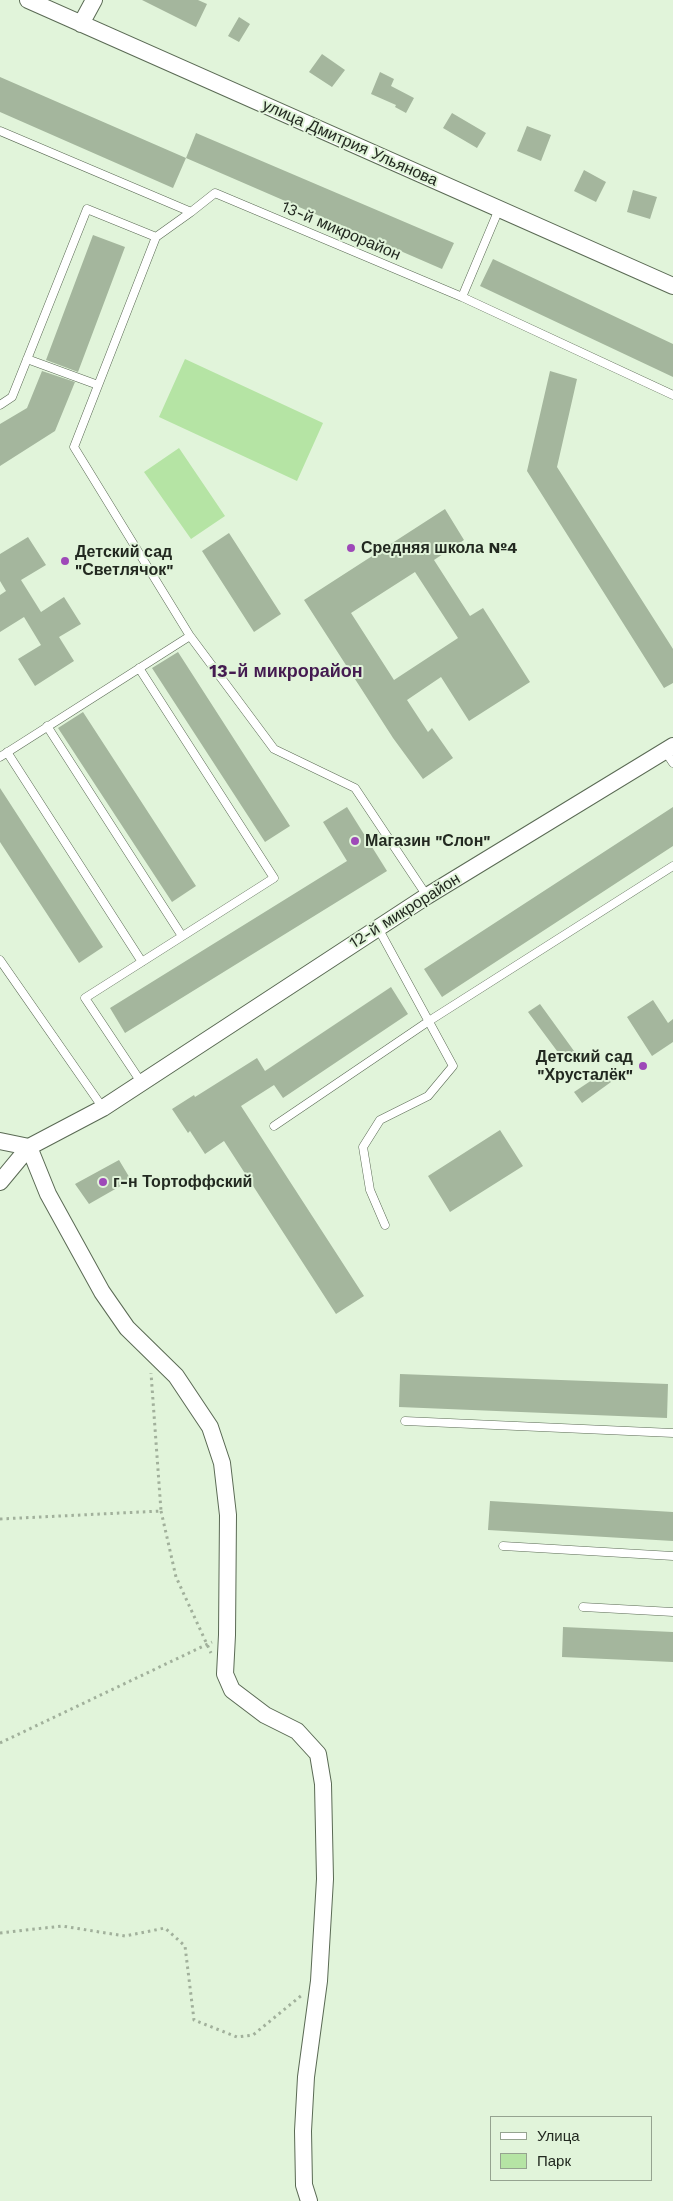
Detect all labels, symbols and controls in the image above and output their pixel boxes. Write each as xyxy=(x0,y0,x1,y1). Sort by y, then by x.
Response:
street label: улица Дмитрия Ульянова xyxy=(259,96,441,190)
street label: 13-й микрорайон xyxy=(279,197,403,265)
place label: Средняя школа №4 xyxy=(361,538,517,558)
place label: Детский сад "Светлячок" xyxy=(75,542,173,580)
marker: Средняя школа №4 xyxy=(345,542,357,554)
marker: Детский сад "Светлячок" xyxy=(59,555,71,567)
district label: 13-й микрорайон xyxy=(209,661,363,683)
place label: Магазин "Слон" xyxy=(365,831,490,851)
marker: Магазин "Слон" xyxy=(349,835,361,847)
street label: 12-й микрорайон xyxy=(346,869,464,953)
place label: Детский сад "Хрусталёк" xyxy=(536,1047,633,1085)
marker: Детский сад "Хрусталёк" xyxy=(637,1060,649,1072)
place label: г-н Тортоффский xyxy=(113,1172,252,1192)
marker: г-н Тортоффский xyxy=(97,1176,109,1188)
legend xyxy=(490,2116,653,2181)
text: Улица xyxy=(537,2127,580,2145)
text: Парк xyxy=(537,2152,571,2170)

